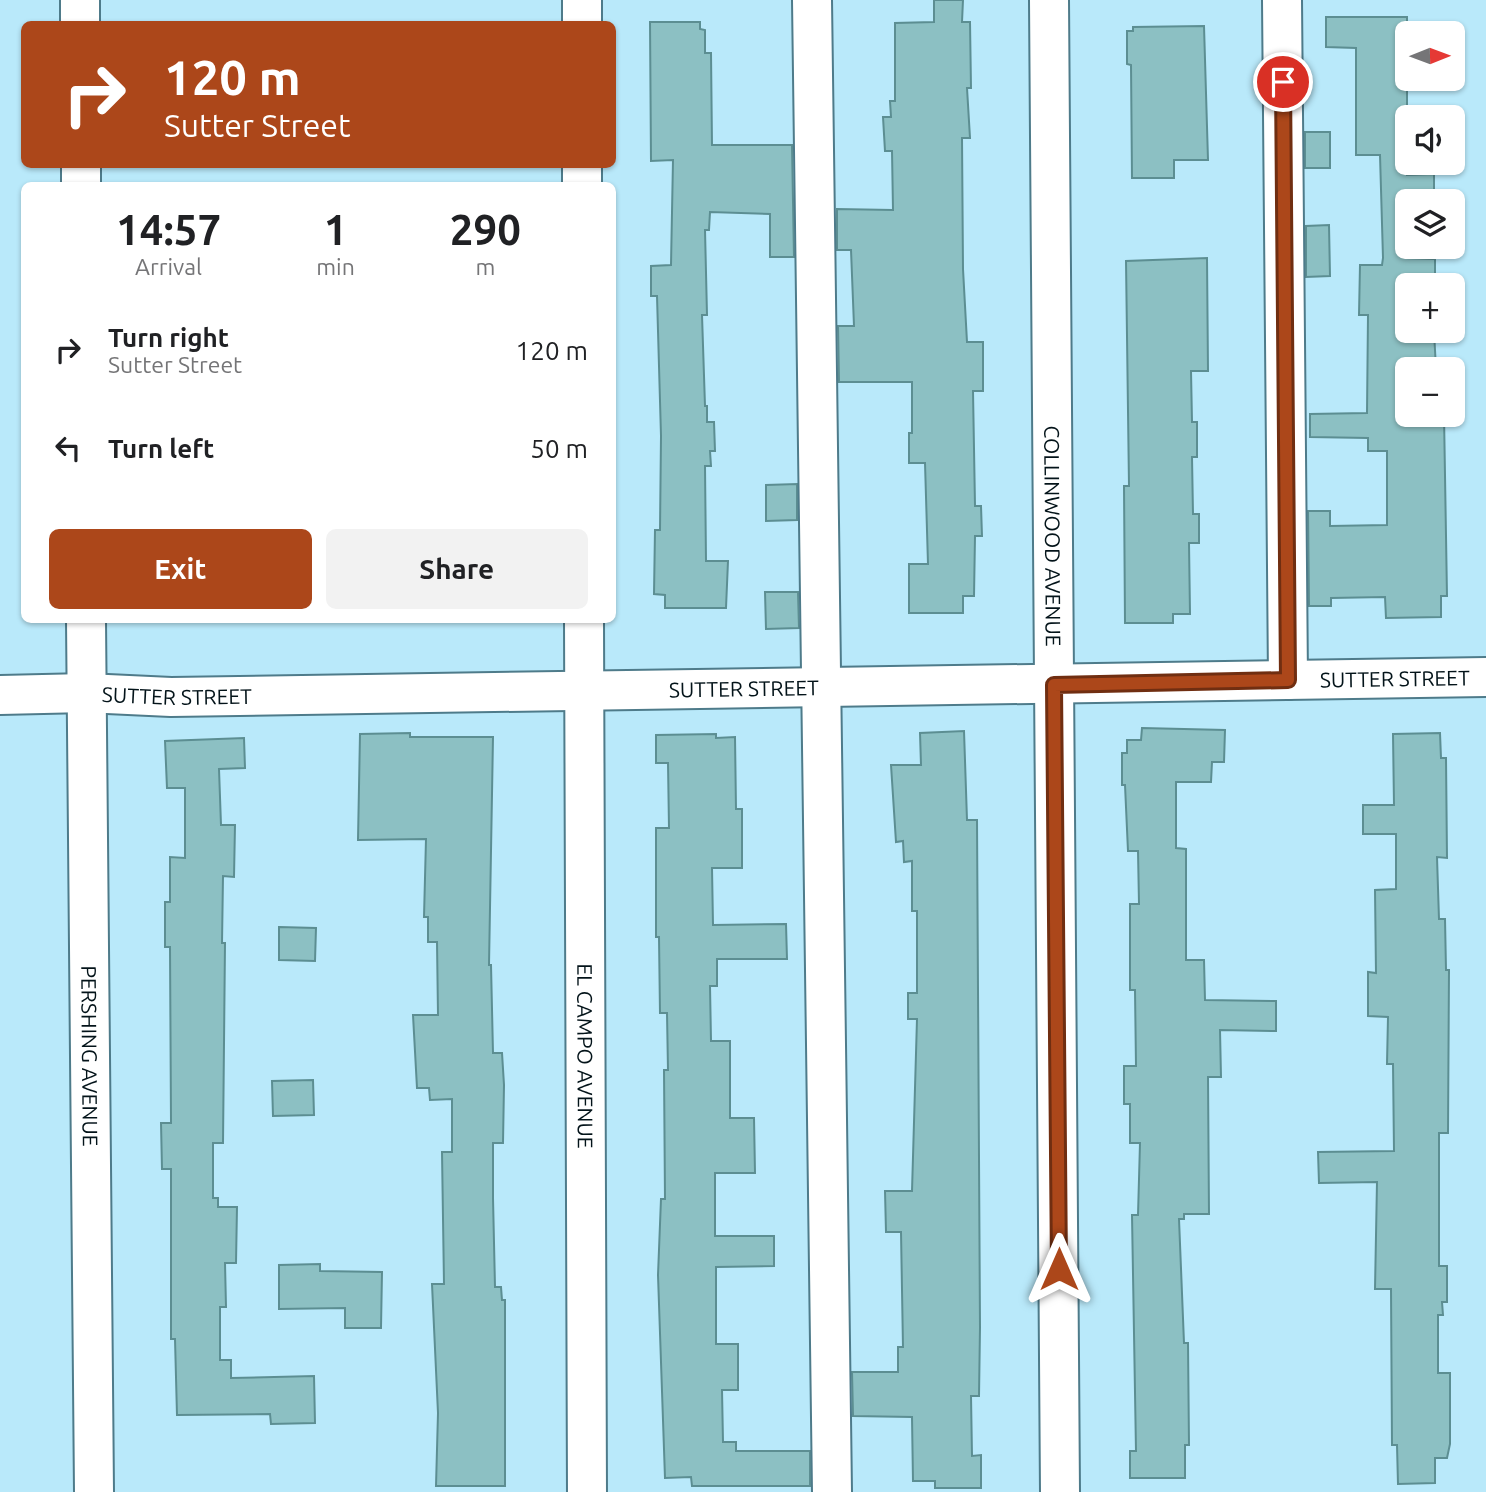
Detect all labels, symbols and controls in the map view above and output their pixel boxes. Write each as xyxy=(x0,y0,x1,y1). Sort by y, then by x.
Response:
north arrow xyxy=(1395,21,1465,91)
map controls xyxy=(1395,21,1465,427)
icon: right xyxy=(49,49,140,140)
text: 120 m xyxy=(164,49,301,104)
pin xyxy=(1253,52,1313,112)
icon: arrive xyxy=(1264,63,1302,101)
button: sound xyxy=(1395,105,1465,175)
text: Sutter Street xyxy=(164,107,351,143)
button: layers xyxy=(1395,189,1465,259)
text: 14:57 xyxy=(116,206,221,253)
text: 1 xyxy=(324,206,347,253)
text: 290 xyxy=(450,206,521,253)
text: Arrival xyxy=(135,254,202,279)
text: min xyxy=(316,254,355,279)
text: m xyxy=(475,254,495,279)
button: + xyxy=(1395,273,1465,343)
text: Turn right xyxy=(108,323,229,352)
icon: right xyxy=(49,331,87,369)
text: 120 m xyxy=(516,336,588,365)
text: Sutter Street xyxy=(108,352,242,377)
button: − xyxy=(1395,357,1465,427)
street label: COLLINWOOD AVENUE xyxy=(1040,425,1066,647)
icon: left xyxy=(49,429,87,467)
text: Turn left xyxy=(108,434,214,463)
text: 50 m xyxy=(530,434,588,463)
button: Exit xyxy=(49,529,312,609)
button: Share xyxy=(326,529,588,609)
street label: SUTTER STREET xyxy=(1320,665,1470,692)
street label: SUTTER STREET xyxy=(669,675,819,701)
street label: SUTTER STREET xyxy=(101,682,252,709)
street label: EL CAMPO AVENUE xyxy=(573,963,598,1149)
street label: PERSHING AVENUE xyxy=(77,965,103,1147)
position arrow xyxy=(1022,1232,1096,1306)

